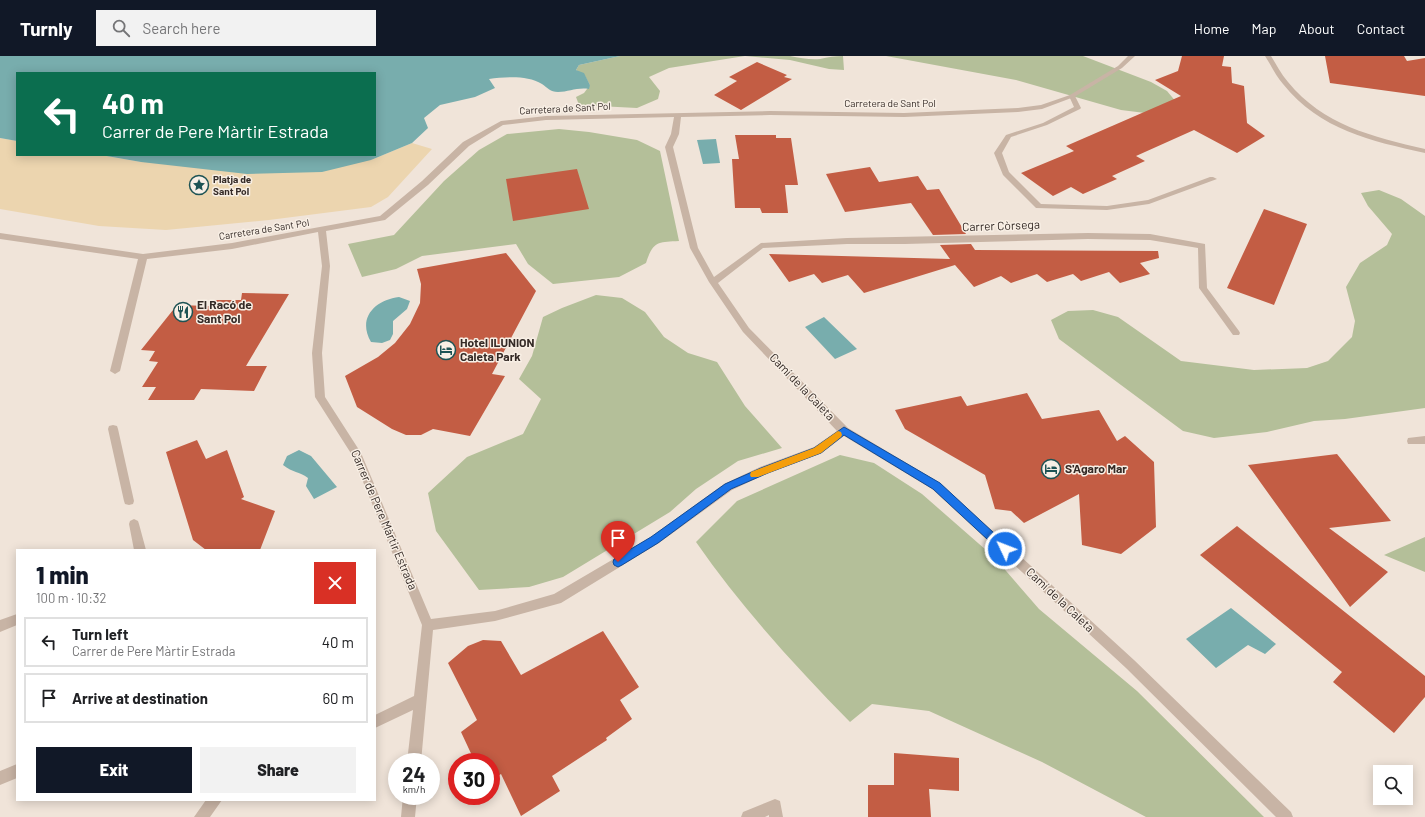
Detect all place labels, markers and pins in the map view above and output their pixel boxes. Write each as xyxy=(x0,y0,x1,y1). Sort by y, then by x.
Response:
place label: Platja de Sant Pol xyxy=(213,173,252,197)
place icon: Platja de Sant Pol xyxy=(188,174,210,196)
place label: El Racó de Sant Pol xyxy=(197,297,252,325)
restaurant icon: El Racó de Sant Pol xyxy=(172,301,194,323)
place label: Hotel ILUNION Caleta Park xyxy=(460,335,535,363)
hotel icon: Hotel ILUNION Caleta Park xyxy=(435,339,457,361)
hotel icon: S'Agaro Mar xyxy=(1040,458,1062,480)
place label: S'Agaro Mar xyxy=(1065,461,1127,475)
pin xyxy=(601,521,635,562)

